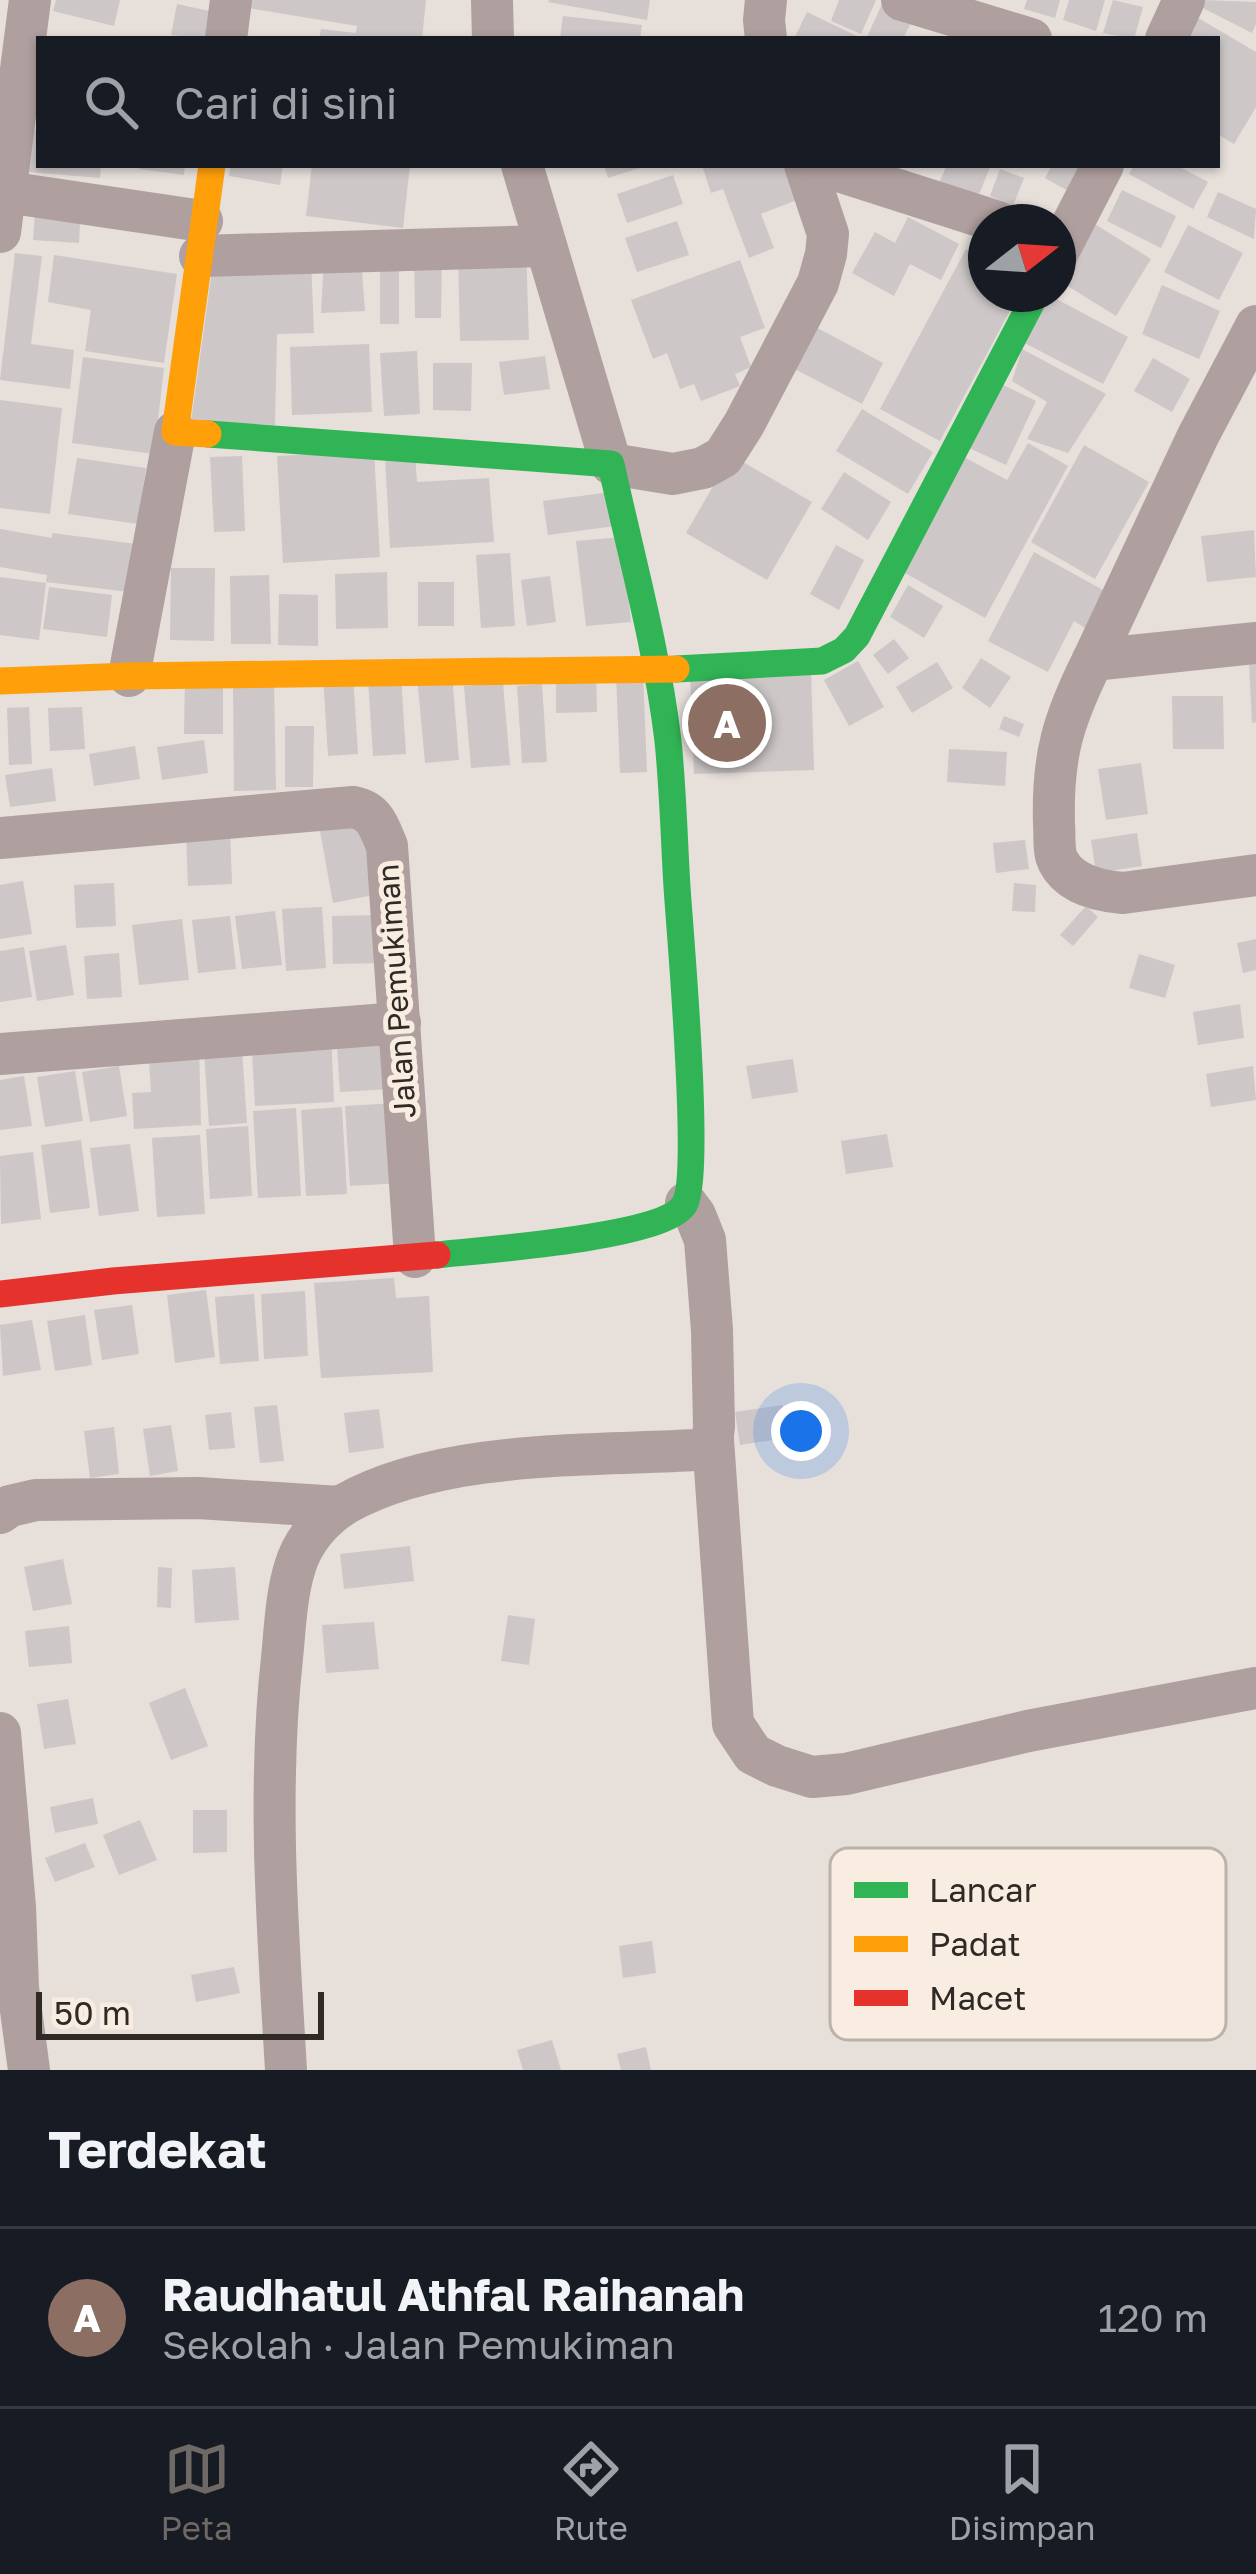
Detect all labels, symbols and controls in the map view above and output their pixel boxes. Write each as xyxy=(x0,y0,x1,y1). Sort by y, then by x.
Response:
search box xyxy=(36,36,1220,168)
icon: search xyxy=(78,69,144,135)
text: Cari di sini xyxy=(174,75,398,129)
north arrow xyxy=(968,204,1076,312)
pin: A xyxy=(688,678,766,768)
street label: Jalan Pemukiman xyxy=(369,863,423,1119)
your location xyxy=(771,1401,831,1461)
legend xyxy=(830,1848,1226,2040)
text: Lancar xyxy=(929,1870,1037,1909)
text: Padat xyxy=(929,1924,1021,1963)
text: Macet xyxy=(929,1978,1026,2017)
scale bar xyxy=(36,1986,324,2039)
text: 50 m xyxy=(54,1993,131,2032)
text: Terdekat xyxy=(48,2118,267,2179)
text: Raudhatul Athfal Raihanah xyxy=(162,2267,744,2321)
text: A xyxy=(73,2294,101,2341)
text: 120 m xyxy=(1098,2294,1208,2341)
text: Sekolah · Jalan Pemukiman xyxy=(162,2321,675,2368)
tab: Peta xyxy=(160,2436,233,2547)
tab: Rute xyxy=(554,2436,628,2547)
tab: Disimpan xyxy=(949,2436,1096,2547)

